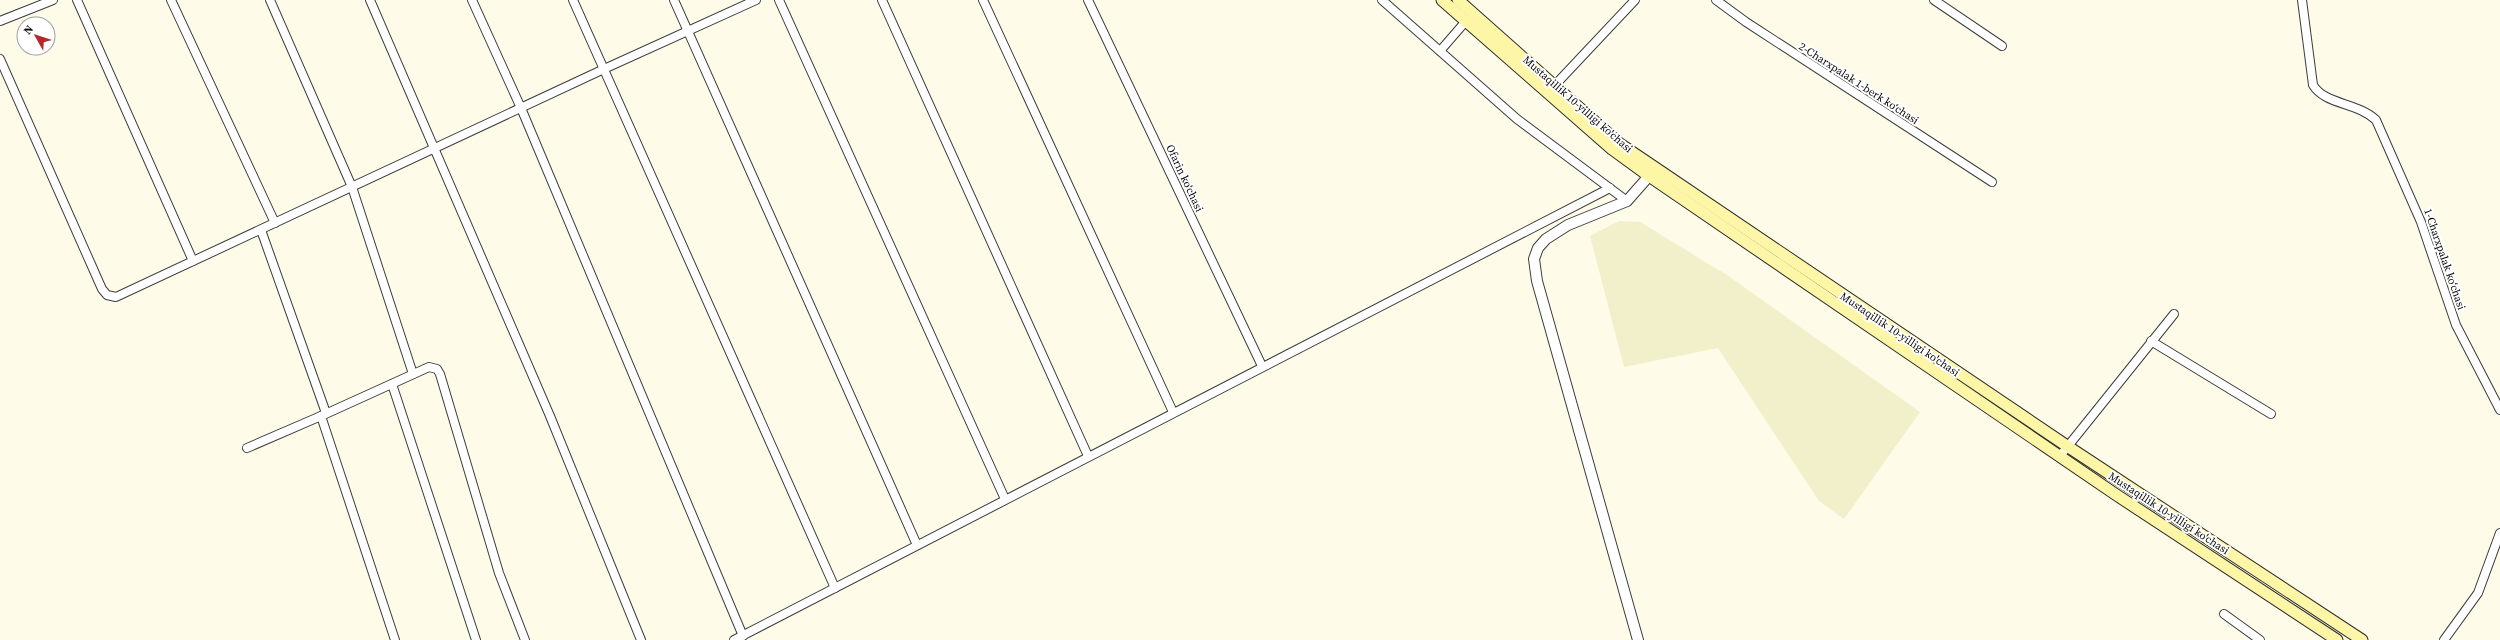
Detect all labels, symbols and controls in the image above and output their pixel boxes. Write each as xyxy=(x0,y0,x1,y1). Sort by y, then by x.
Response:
north arrow xyxy=(16,16,56,56)
text: N xyxy=(20,22,37,38)
street label: 2-Charxpalak 1-berk koʻchasi xyxy=(1796,39,1922,128)
street label: Mustaqillik 10-yilligi ko'chasi xyxy=(1520,52,1636,156)
street label: Ofarin koʻchasi xyxy=(1162,142,1207,214)
street label: 1-Charxpalak koʻchasi xyxy=(2420,207,2469,312)
street label: Mustaqillik 10-yilligi ko'chasi xyxy=(1837,289,1962,380)
street label: Mustaqillik 10-yilligi ko'chasi xyxy=(2106,469,2232,558)

